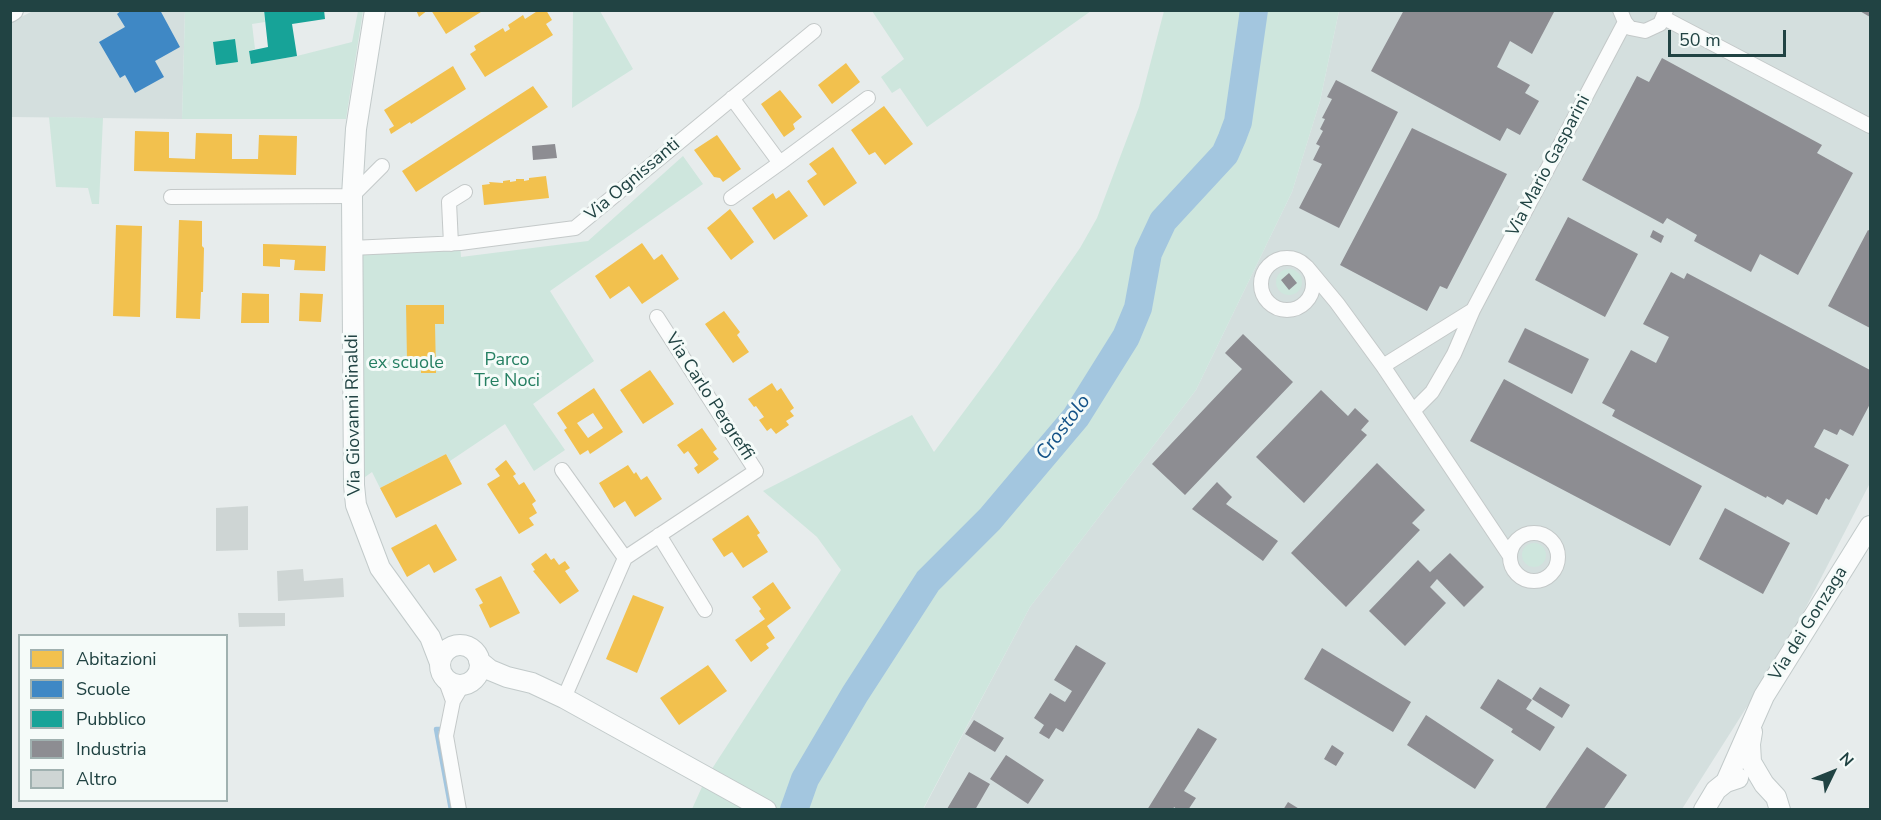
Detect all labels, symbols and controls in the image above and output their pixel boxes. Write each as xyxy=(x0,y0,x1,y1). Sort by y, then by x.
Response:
scale bar xyxy=(1671,18,1790,56)
text: 50 m xyxy=(1679,28,1721,52)
street label: Via Mario Gasparini xyxy=(1503,92,1595,240)
street label: Via Ognissanti xyxy=(581,134,685,226)
street label: Via Carlo Pergreffi xyxy=(660,329,758,465)
street label: Via Giovanni Rinaldi xyxy=(342,334,366,496)
park label: Parco Tre Noci xyxy=(474,350,540,392)
park label: ex scuole xyxy=(368,353,444,375)
water label: Crostolo xyxy=(1032,390,1096,466)
street label: Via dei Gonzaga xyxy=(1765,563,1853,685)
legend xyxy=(18,634,228,802)
text: Abitazioni xyxy=(76,647,157,671)
text: Scuole xyxy=(76,677,130,701)
text: Pubblico xyxy=(76,707,146,731)
text: Industria xyxy=(76,737,146,761)
north arrow xyxy=(1803,742,1863,802)
text: N xyxy=(1834,748,1858,772)
text: Altro xyxy=(76,767,117,791)

